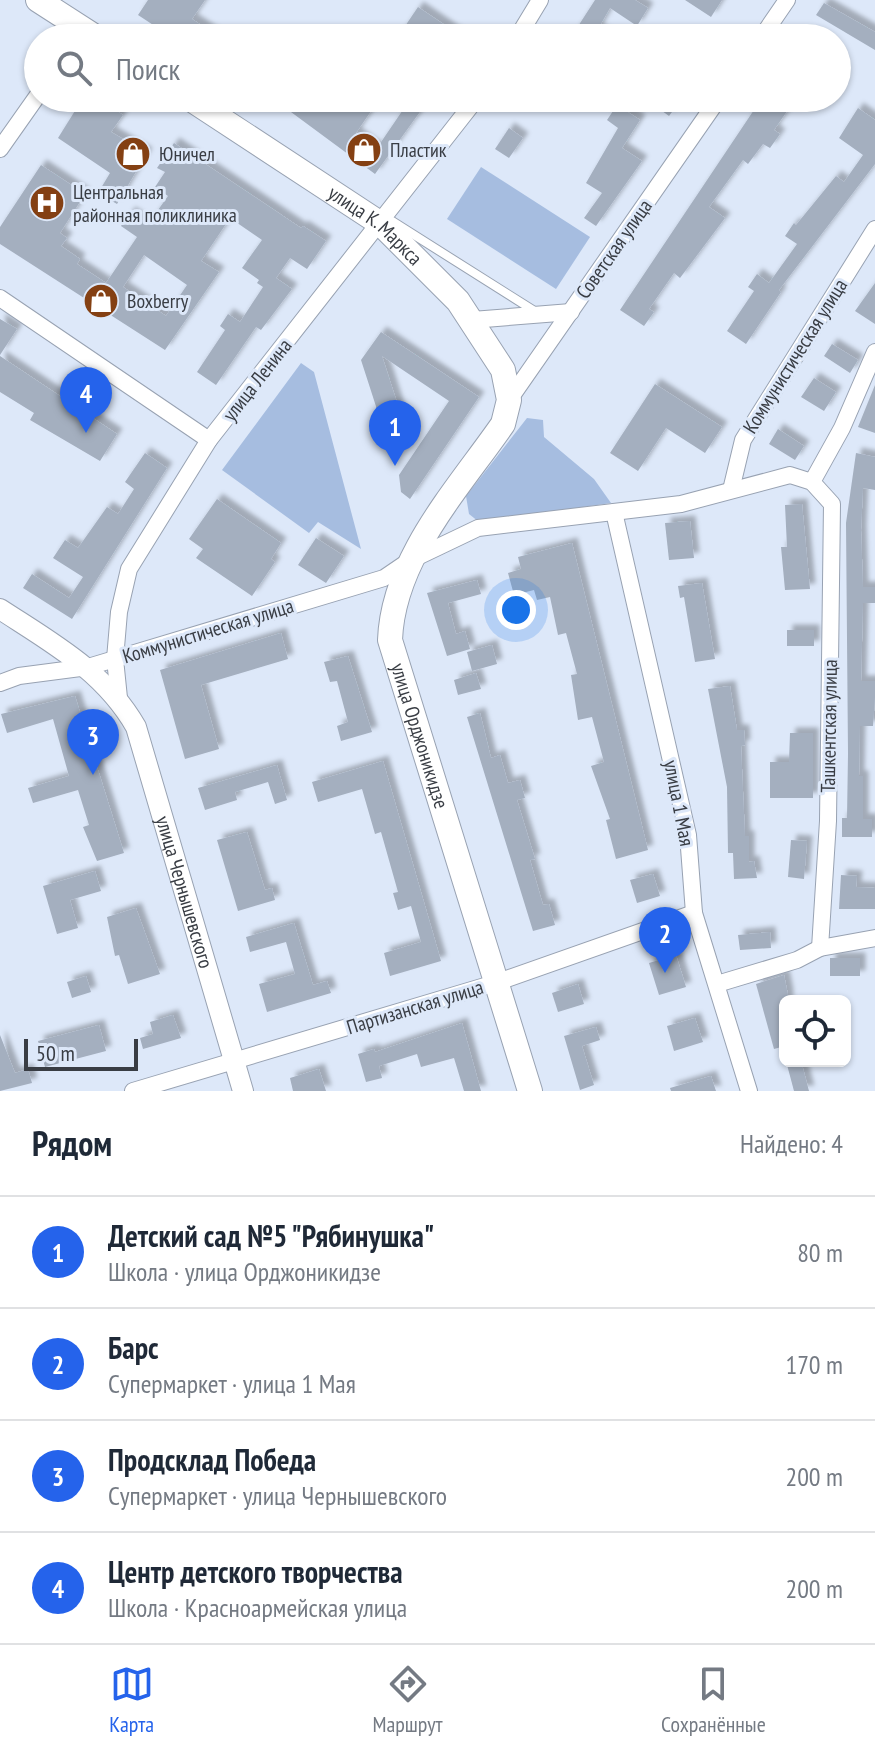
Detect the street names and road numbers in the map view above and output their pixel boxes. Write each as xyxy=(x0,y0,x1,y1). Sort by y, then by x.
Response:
street label: улица К. Маркса xyxy=(323,180,428,271)
street label: Советская улица xyxy=(570,194,658,304)
street label: Коммунистическая улица xyxy=(737,274,853,438)
street label: улица Ленина xyxy=(217,334,297,426)
street label: Коммунистическая улица xyxy=(119,593,297,669)
street label: Ташкентская улица xyxy=(815,659,843,793)
street label: улица Орджоникидзе xyxy=(385,660,455,812)
street label: улица 1 Мая xyxy=(658,758,700,848)
street label: улица Чернышевского xyxy=(150,813,219,971)
street label: Партизанская улица xyxy=(343,974,487,1040)

